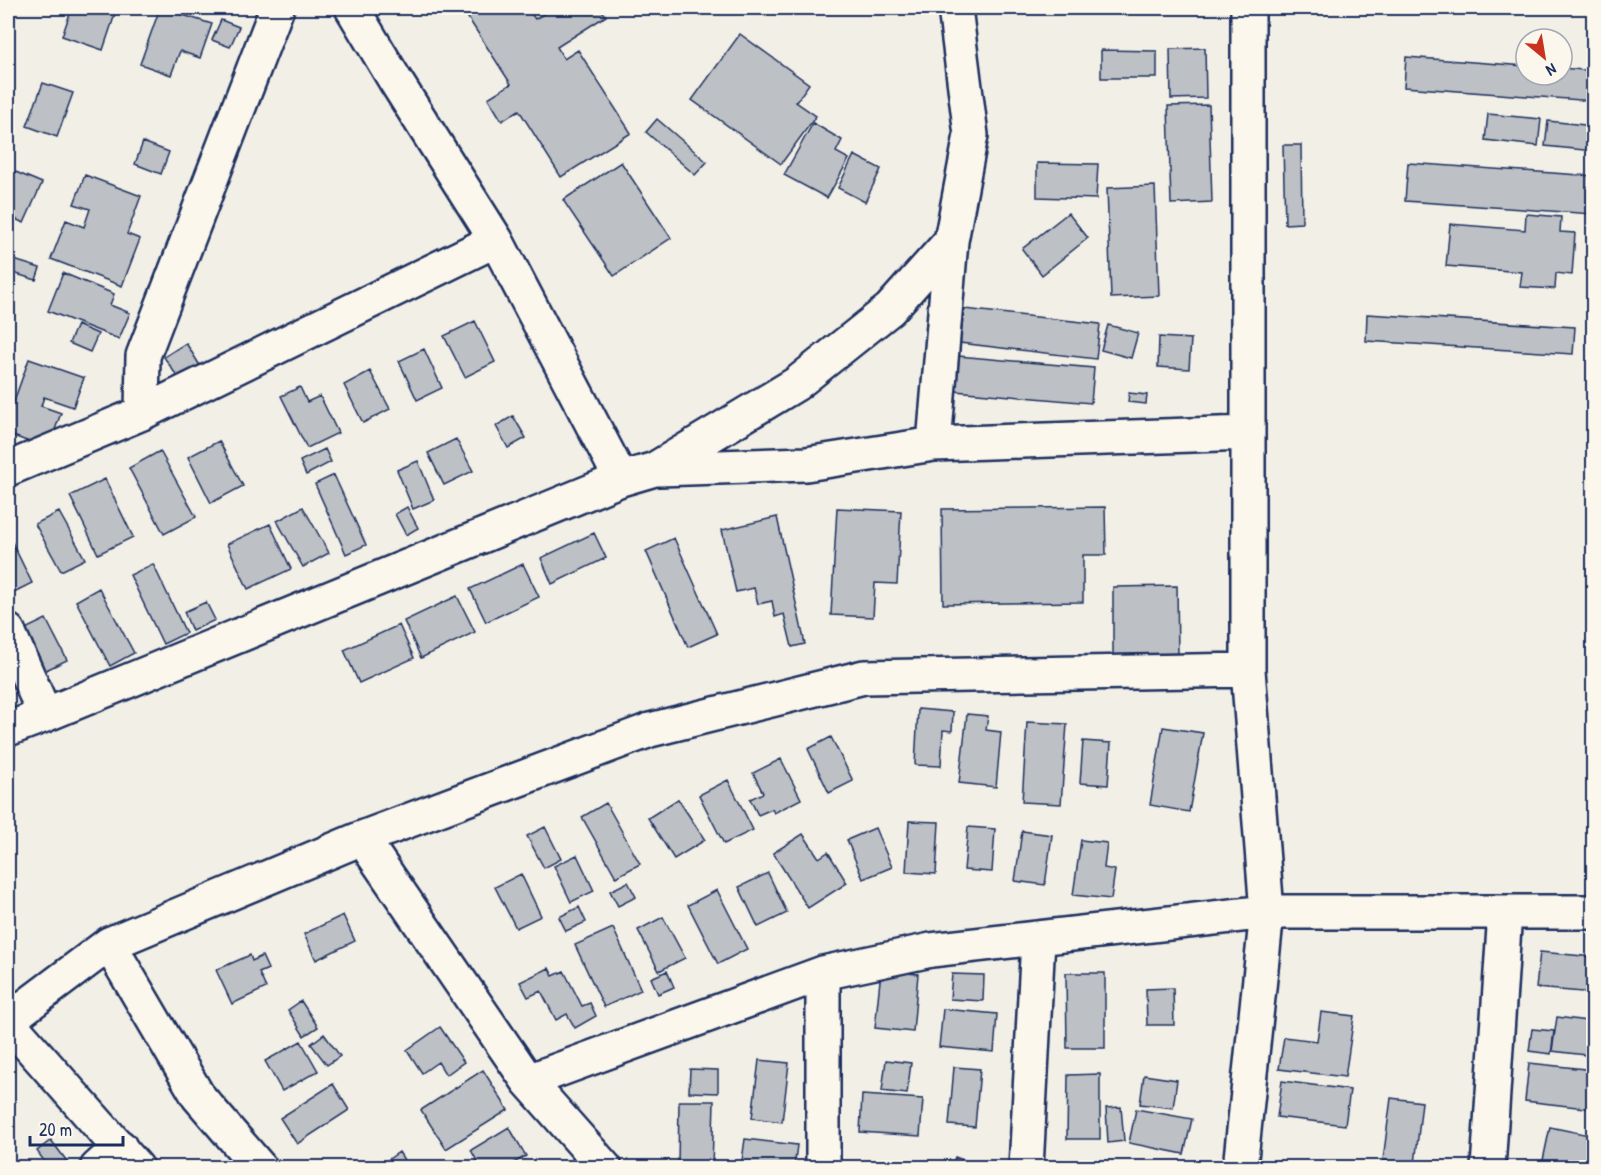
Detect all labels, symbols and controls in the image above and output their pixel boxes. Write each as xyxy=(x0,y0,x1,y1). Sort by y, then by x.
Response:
north arrow xyxy=(1514,27,1574,87)
text: N xyxy=(1542,58,1561,82)
scale bar xyxy=(30,1109,123,1147)
text: 20 m xyxy=(39,1117,72,1142)

